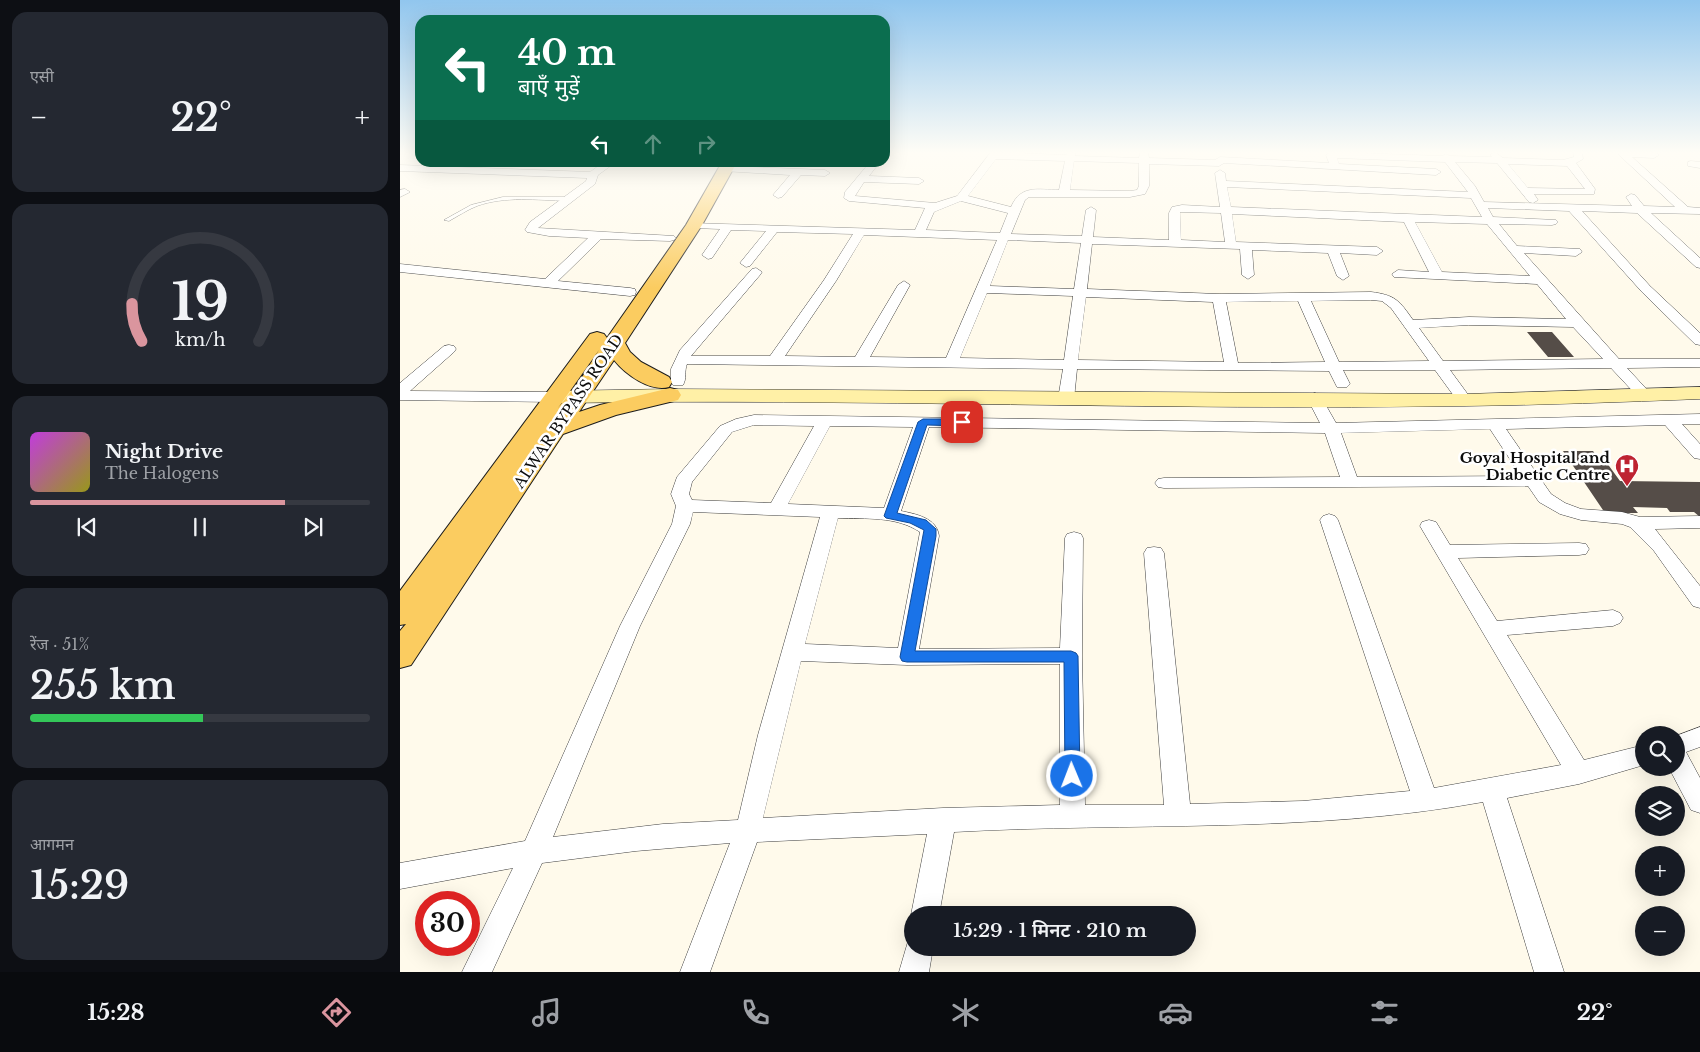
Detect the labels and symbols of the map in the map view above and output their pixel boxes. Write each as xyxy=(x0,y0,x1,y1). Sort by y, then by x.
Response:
street label: ALWAR BYPASS ROAD xyxy=(509,330,627,492)
pin xyxy=(941,401,983,443)
place label: Goyal Hospital and Diabetic Centre xyxy=(1460,448,1611,484)
hospital icon: Goyal Hospital and Diabetic Centre xyxy=(1614,453,1640,487)
position arrow xyxy=(1045,749,1097,801)
speed limit sign: 30 xyxy=(415,891,480,956)

